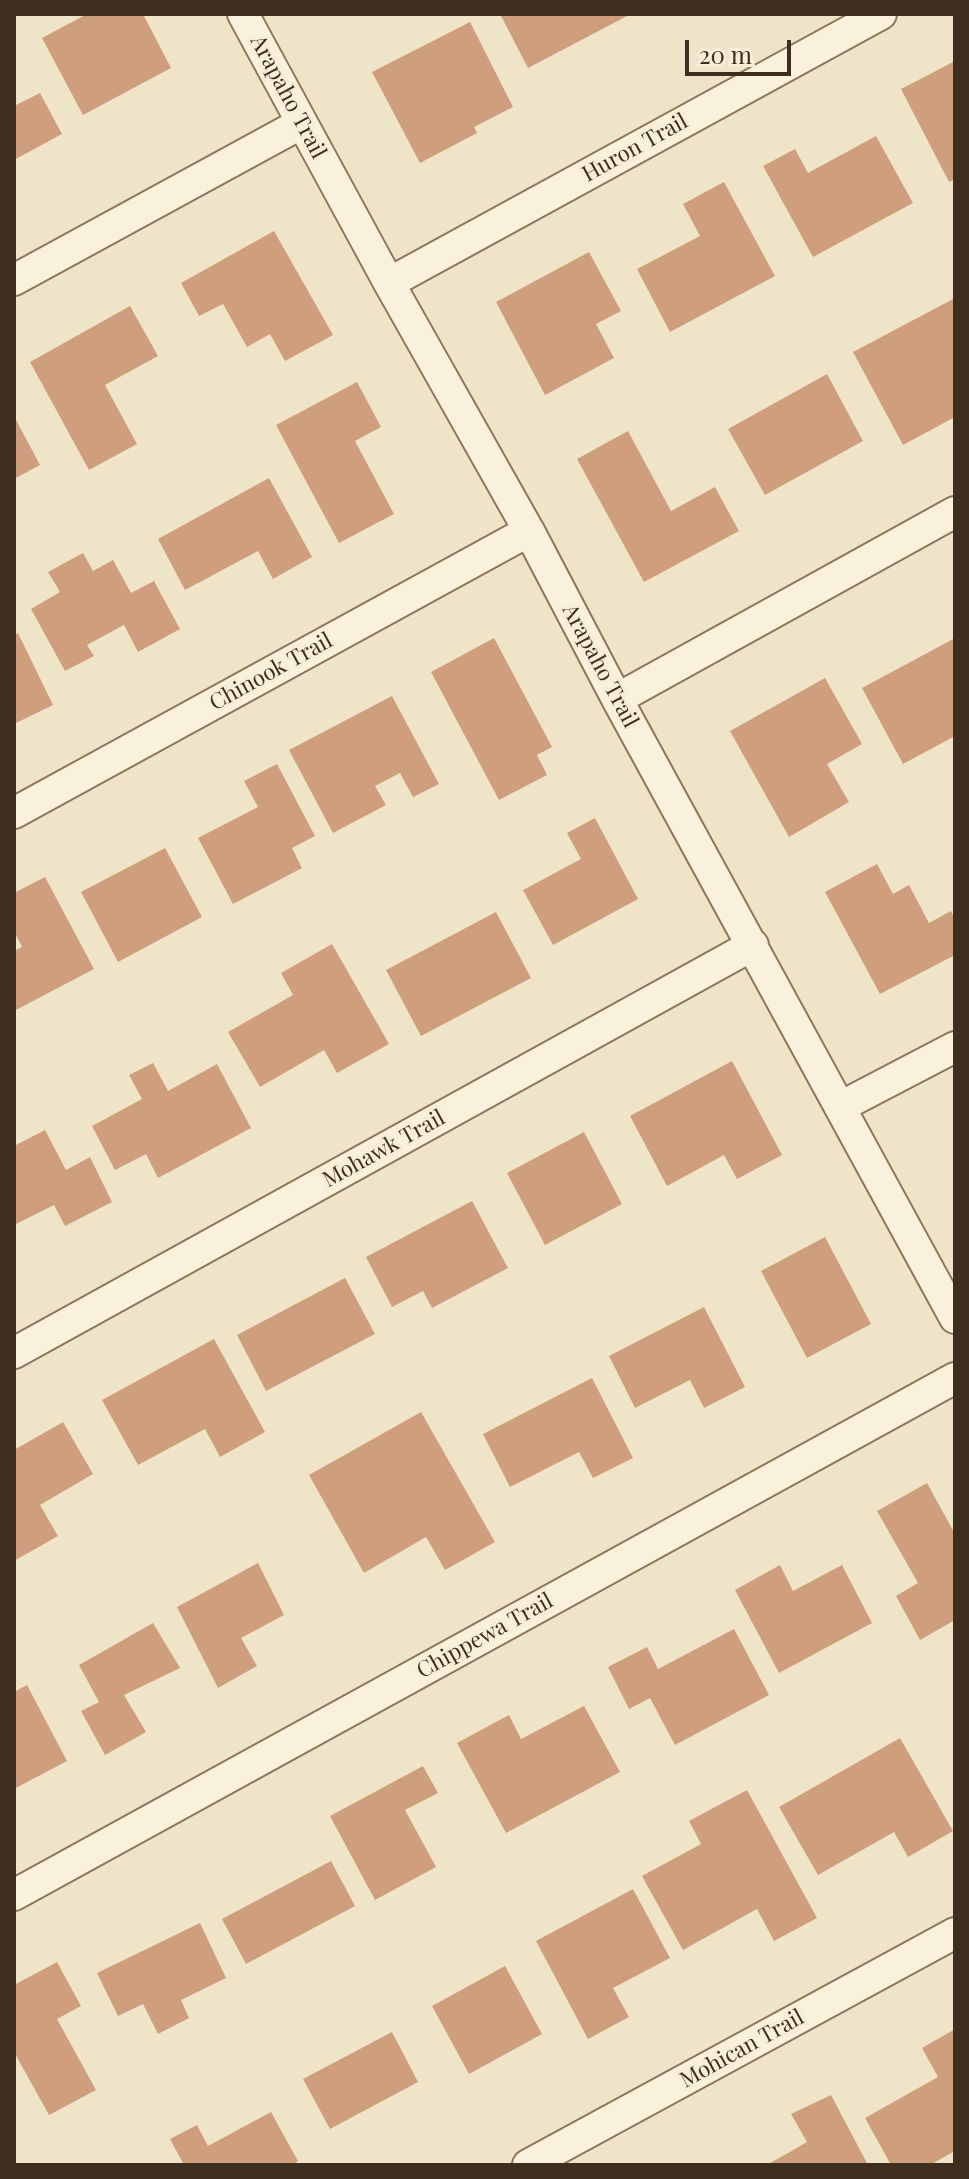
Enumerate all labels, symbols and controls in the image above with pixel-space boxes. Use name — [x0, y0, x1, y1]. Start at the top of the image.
scale bar — [689, 24, 795, 74]
street label: Arapaho Trail — [244, 31, 332, 163]
text: 20 m — [699, 38, 752, 70]
street label: Huron Trail — [578, 108, 692, 188]
street label: Arapaho Trail — [556, 600, 644, 732]
street label: Chinook Trail — [205, 627, 337, 717]
street label: Mohawk Trail — [318, 1105, 450, 1193]
street label: Chippewa Trail — [412, 1588, 558, 1684]
street label: Mohican Trail — [676, 2004, 808, 2094]

